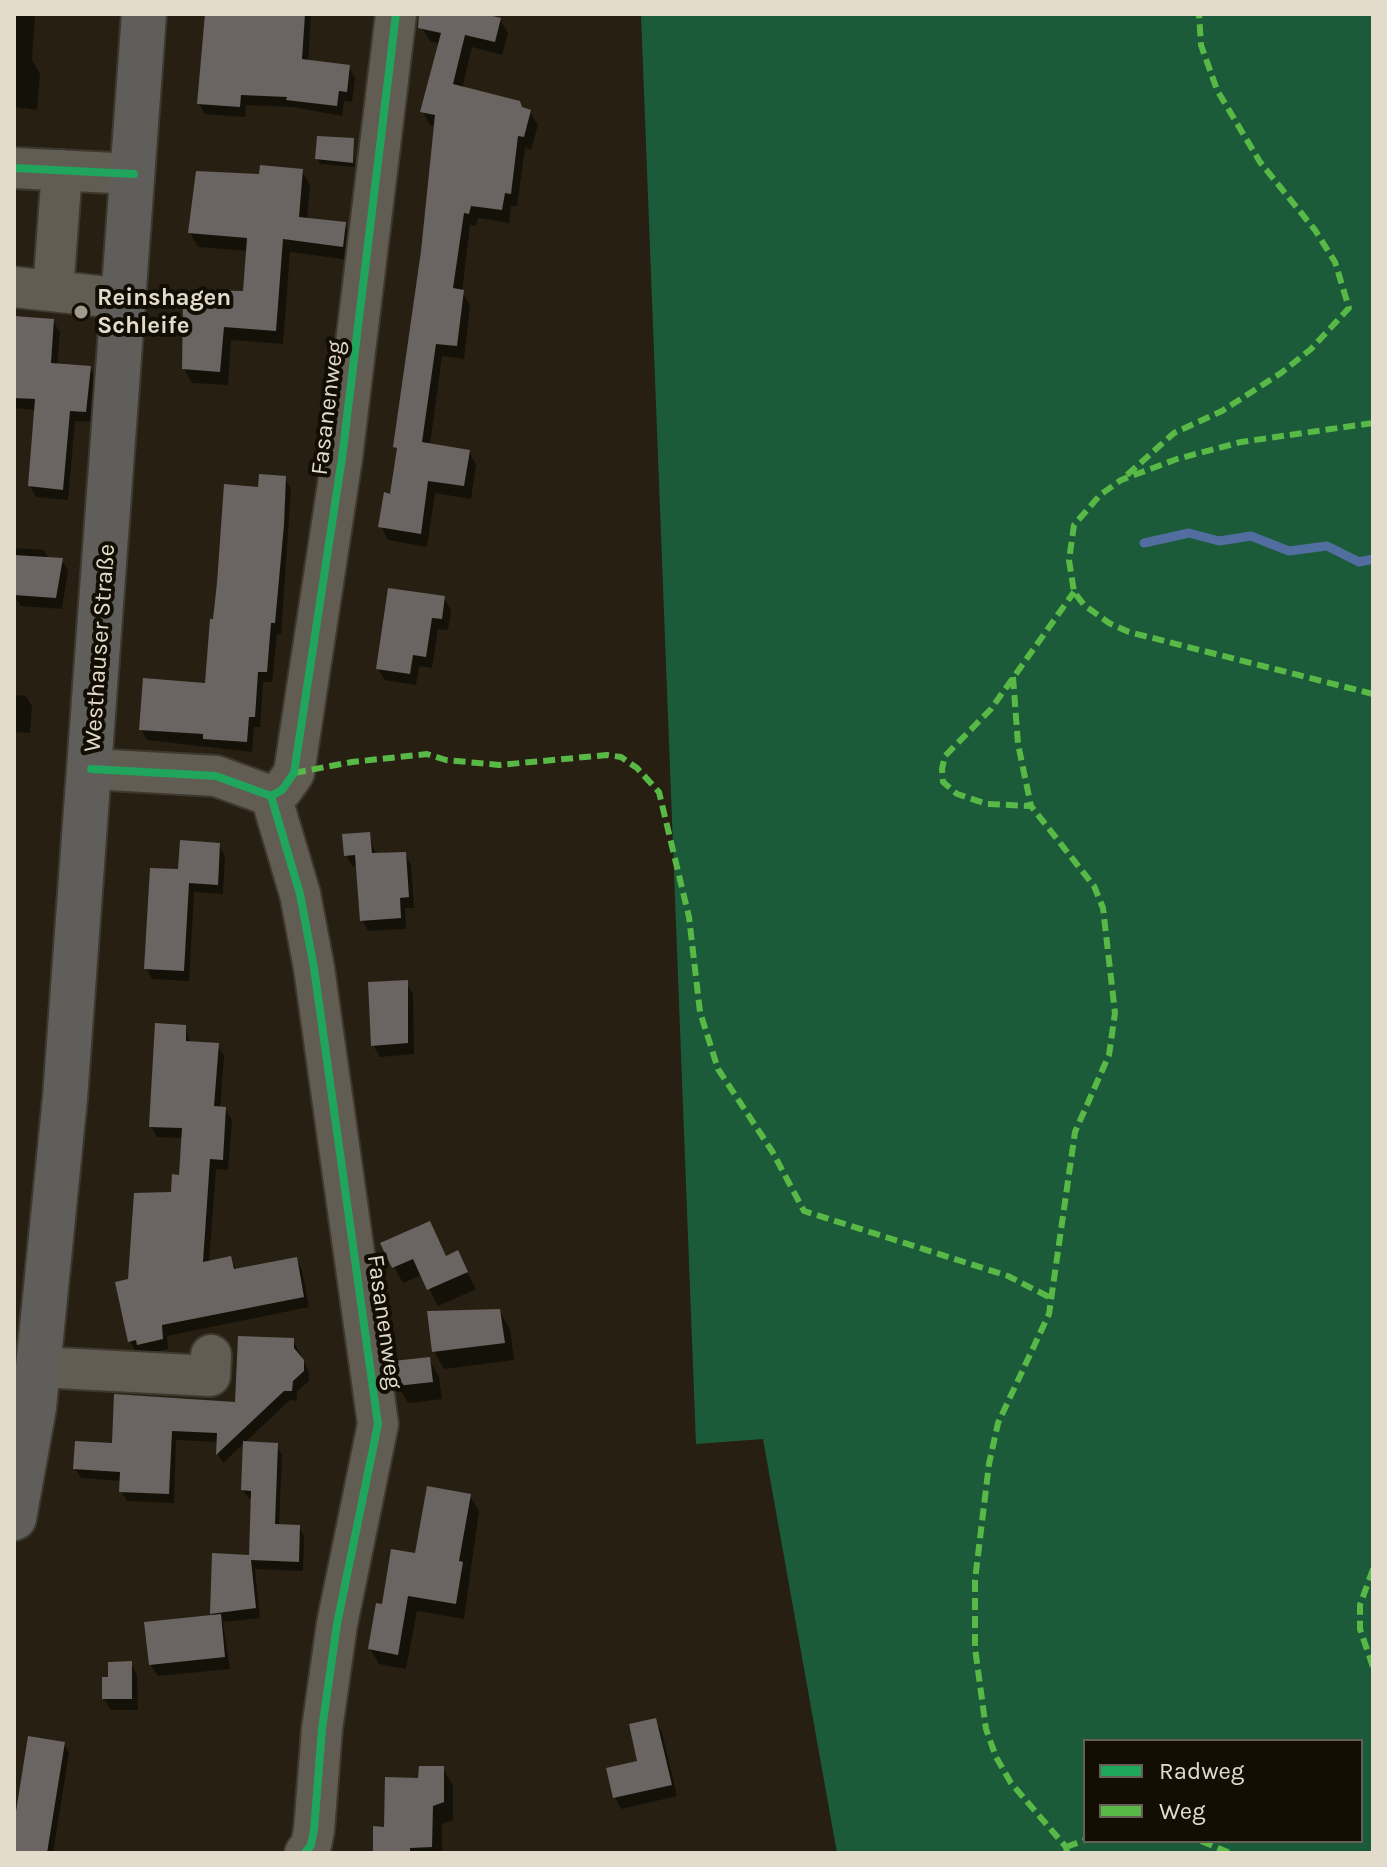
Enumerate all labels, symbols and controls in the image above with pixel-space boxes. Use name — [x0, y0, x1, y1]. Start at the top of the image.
place label: Reinshagen Schleife — [97, 284, 231, 340]
marker: Reinshagen Schleife — [72, 303, 90, 321]
street label: Fasanenweg — [305, 339, 351, 477]
street label: Westhauser Straße — [78, 543, 122, 753]
street label: Fasanenweg — [360, 1253, 408, 1391]
legend — [1083, 1739, 1363, 1843]
text: Radweg — [1159, 1757, 1244, 1785]
text: Weg — [1159, 1797, 1206, 1825]

